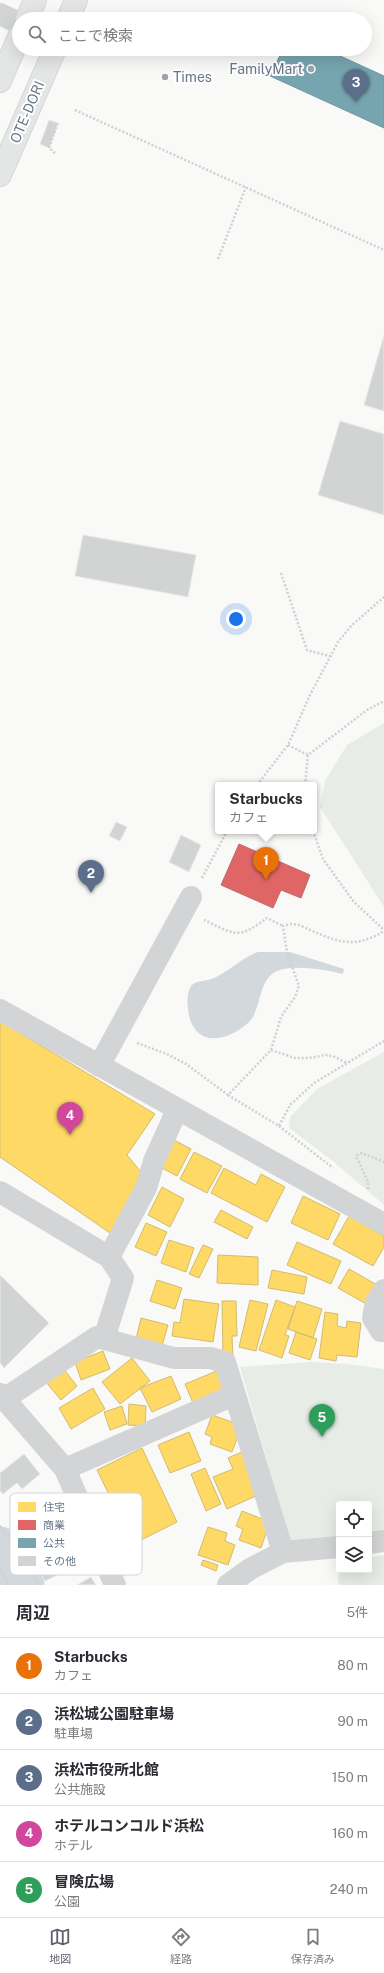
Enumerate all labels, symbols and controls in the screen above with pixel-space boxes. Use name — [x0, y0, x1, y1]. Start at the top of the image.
search box — [12, 12, 372, 56]
icon: search — [26, 23, 48, 45]
text: ここで検索 — [58, 27, 133, 44]
place label: FamilyMart — [229, 61, 303, 77]
marker: FamilyMart — [306, 64, 316, 74]
place label: Times — [173, 69, 212, 85]
pin: 3 — [343, 69, 369, 102]
marker: Times — [160, 72, 170, 82]
street label: OTE-DORI — [7, 79, 47, 145]
your location — [226, 609, 246, 629]
popup — [215, 782, 317, 834]
text: Starbucks — [229, 790, 303, 807]
text: カフェ — [229, 810, 268, 825]
pin: 1 — [253, 847, 279, 880]
pin: 2 — [78, 860, 104, 893]
pin: 4 — [57, 1102, 83, 1135]
pin: 5 — [309, 1404, 335, 1437]
legend — [10, 1493, 142, 1575]
text: 住宅 — [43, 1501, 65, 1513]
map controls — [336, 1501, 372, 1573]
button: locate — [336, 1501, 372, 1537]
text: 商業 — [43, 1519, 65, 1531]
text: 公共 — [43, 1537, 65, 1549]
button: layers — [336, 1537, 372, 1573]
text: その他 — [43, 1555, 76, 1567]
text: 周辺 — [16, 1603, 50, 1623]
text: 5件 — [347, 1605, 368, 1620]
text: Starbucks — [54, 1648, 128, 1665]
text: 1 — [26, 1658, 32, 1673]
text: 80 m — [337, 1658, 368, 1673]
text: カフェ — [54, 1668, 93, 1683]
text: 浜松城公園駐車場 — [54, 1705, 174, 1722]
text: 2 — [25, 1714, 33, 1729]
text: 90 m — [338, 1714, 368, 1729]
text: 駐車場 — [54, 1726, 93, 1741]
text: 浜松市役所北館 — [54, 1761, 159, 1778]
text: 3 — [25, 1770, 33, 1785]
text: 150 m — [332, 1770, 368, 1785]
text: 公共施設 — [54, 1782, 106, 1797]
text: ホテルコンコルド浜松 — [54, 1817, 204, 1834]
text: 4 — [25, 1826, 33, 1841]
text: 160 m — [332, 1826, 368, 1841]
text: ホテル — [54, 1838, 93, 1853]
text: 冒険広場 — [54, 1873, 114, 1890]
text: 5 — [25, 1882, 33, 1897]
text: 240 m — [330, 1882, 368, 1897]
text: 公園 — [54, 1894, 80, 1909]
tab: 地図 — [49, 1926, 71, 1966]
tab: 経路 — [170, 1926, 192, 1966]
tab: 保存済み — [291, 1926, 335, 1966]

